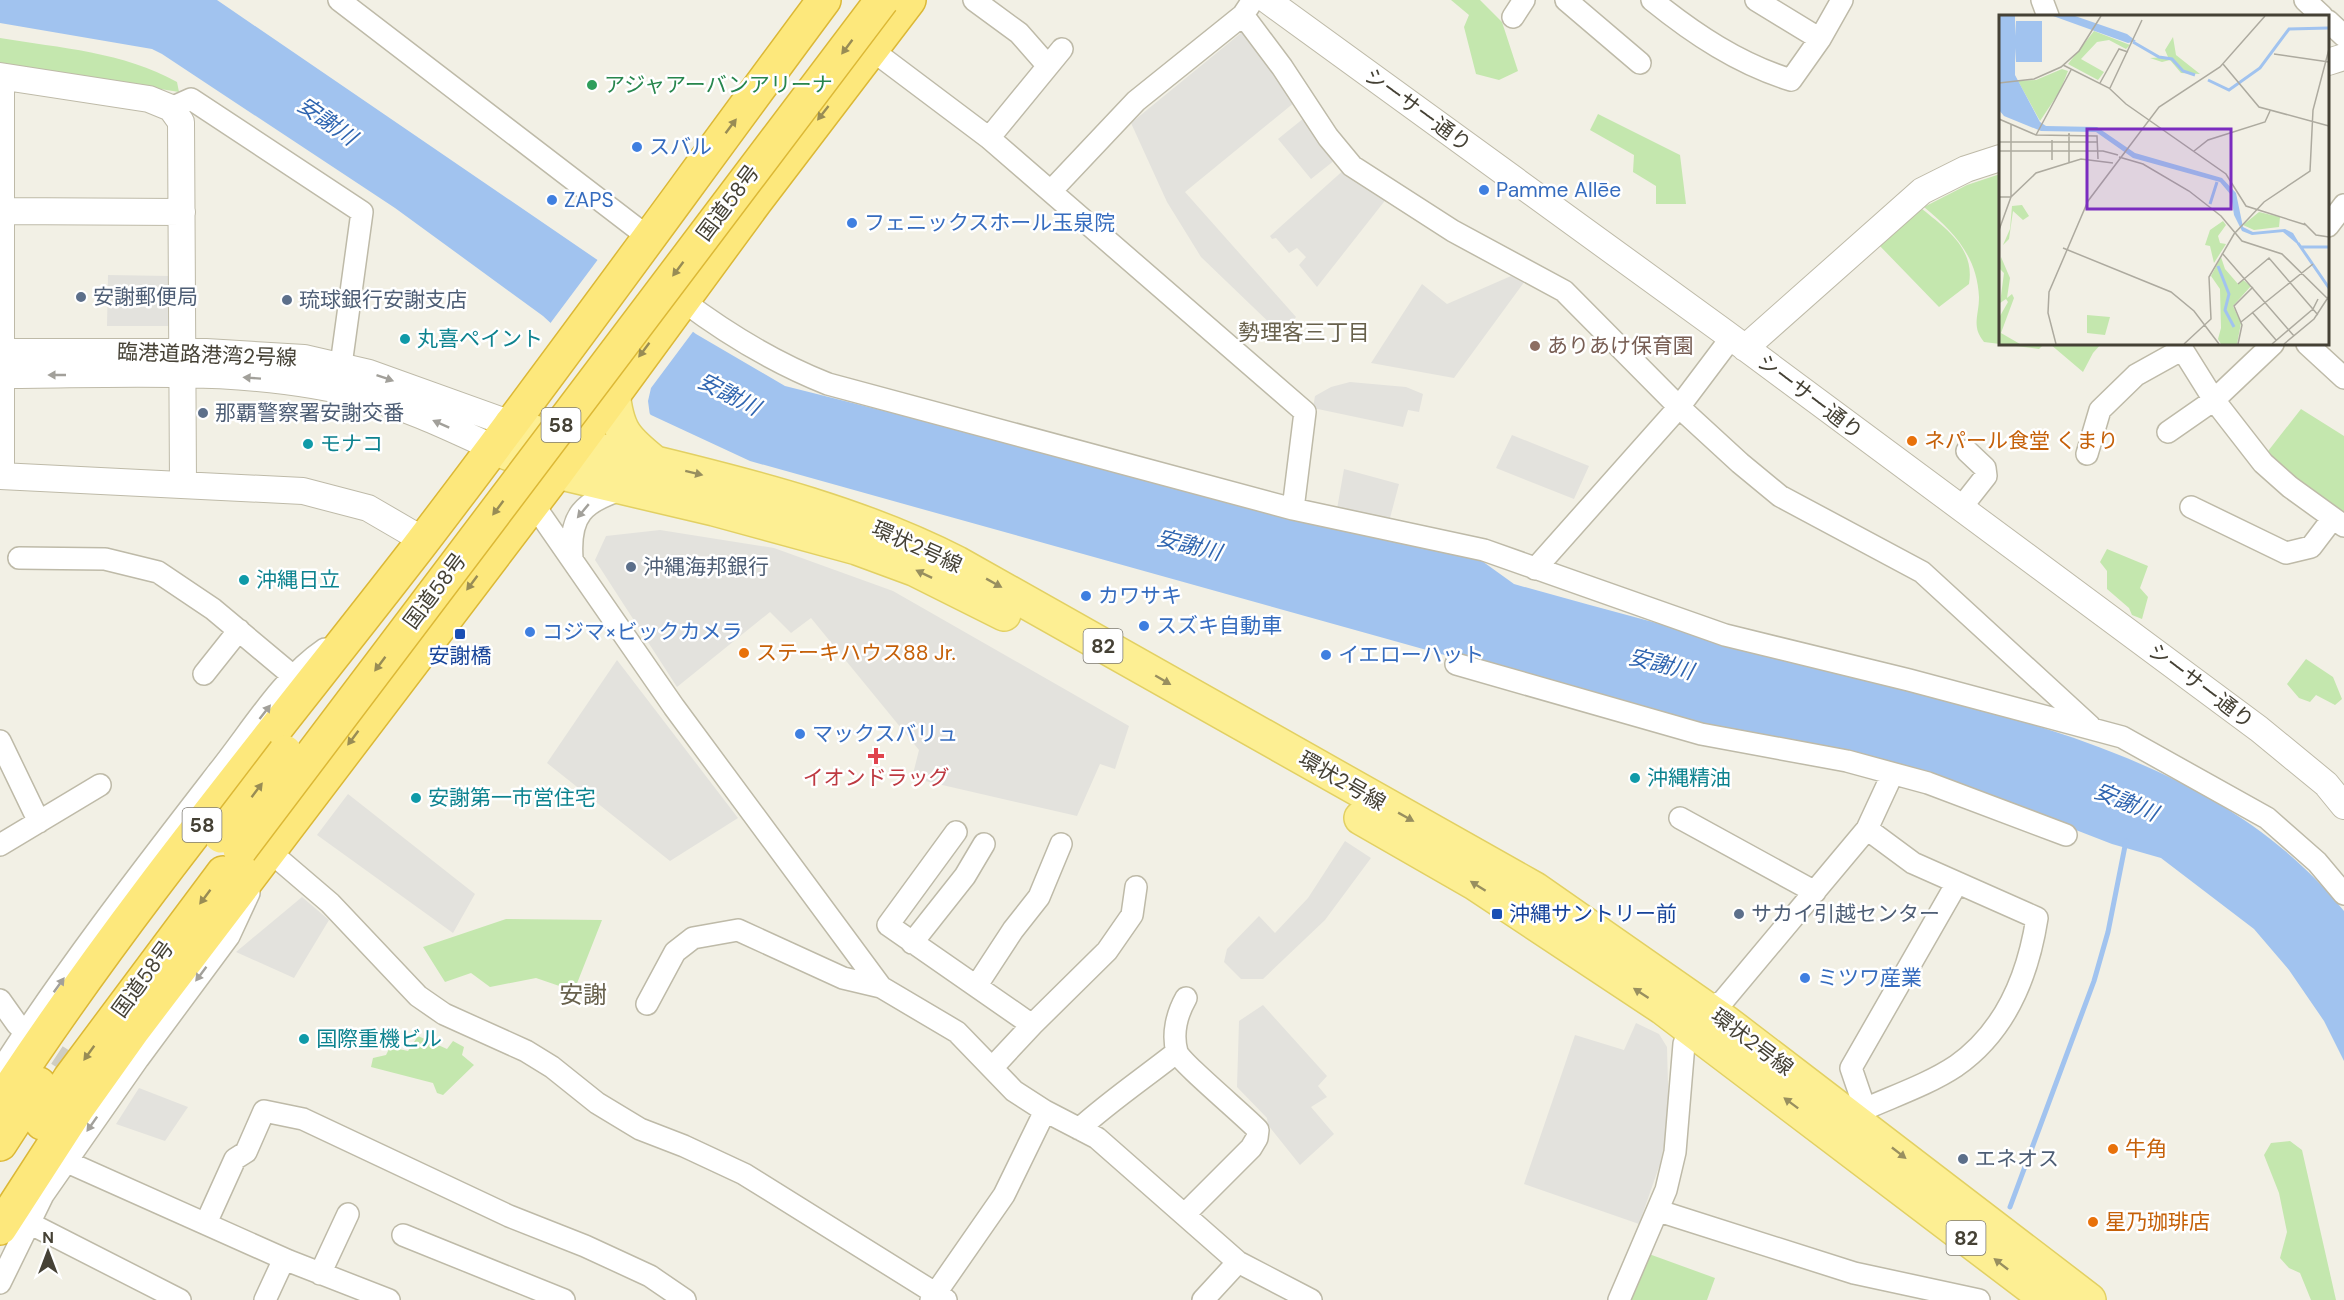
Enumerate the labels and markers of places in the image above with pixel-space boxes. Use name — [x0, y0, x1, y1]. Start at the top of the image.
place label: アジャアーバンアリーナ — [604, 71, 833, 99]
marker: アジャアーバンアリーナ — [585, 78, 599, 92]
place label: スバル — [649, 133, 712, 161]
marker: スバル — [630, 140, 644, 154]
place label: Pamme Allēe — [1496, 176, 1621, 204]
marker: Pamme Allēe — [1477, 183, 1491, 197]
place label: ZAPS — [564, 186, 614, 214]
marker: ZAPS — [545, 193, 559, 207]
place label: フェニックスホール玉泉院 — [864, 209, 1115, 237]
marker: フェニックスホール玉泉院 — [845, 216, 859, 230]
place label: 安謝郵便局 — [93, 283, 198, 311]
place label: 琉球銀行安謝支店 — [299, 286, 467, 314]
marker: 安謝郵便局 — [74, 290, 88, 304]
marker: 琉球銀行安謝支店 — [280, 293, 294, 307]
place label: 丸喜ペイント — [417, 325, 543, 353]
marker: 丸喜ペイント — [398, 332, 412, 346]
place label: ありあけ保育園 — [1547, 332, 1694, 360]
marker: ありあけ保育園 — [1528, 339, 1542, 353]
place label: 那覇警察署安謝交番 — [215, 399, 404, 427]
marker: 那覇警察署安謝交番 — [196, 406, 210, 420]
place label: ネパール食堂 くまり — [1924, 427, 2119, 455]
place label: モナコ — [320, 430, 383, 458]
marker: ネパール食堂 くまり — [1905, 434, 1919, 448]
marker: モナコ — [301, 437, 315, 451]
place label: 沖縄海邦銀行 — [643, 553, 769, 581]
marker: 沖縄海邦銀行 — [624, 560, 638, 574]
place label: 沖縄日立 — [256, 566, 340, 594]
marker: 沖縄日立 — [237, 573, 251, 587]
place label: カワサキ — [1098, 582, 1182, 610]
marker: カワサキ — [1079, 589, 1093, 603]
place label: スズキ自動車 — [1156, 612, 1282, 640]
place label: コジマ×ビックカメラ — [542, 618, 743, 646]
marker: スズキ自動車 — [1137, 619, 1151, 633]
marker: コジマ×ビックカメラ — [523, 625, 537, 639]
marker: 安謝橋 — [453, 627, 467, 641]
place label: ステーキハウス88 Jr. — [756, 639, 956, 667]
place label: イエローハット — [1338, 641, 1484, 669]
place label: 安謝橋 — [429, 642, 492, 670]
marker: ステーキハウス88 Jr. — [737, 646, 751, 660]
marker: イエローハット — [1319, 648, 1333, 662]
place label: マックスバリュ — [812, 720, 958, 748]
marker: マックスバリュ — [793, 727, 807, 741]
marker: イオンドラッグ — [869, 749, 883, 763]
place label: イオンドラッグ — [803, 764, 950, 792]
place label: 沖縄精油 — [1647, 764, 1731, 792]
marker: 沖縄精油 — [1628, 771, 1642, 785]
place label: 安謝第一市営住宅 — [428, 784, 596, 812]
marker: 安謝第一市営住宅 — [409, 791, 423, 805]
place label: 沖縄サントリー前 — [1509, 900, 1677, 928]
place label: サカイ引越センター — [1751, 900, 1940, 928]
marker: 沖縄サントリー前 — [1490, 907, 1504, 921]
marker: サカイ引越センター — [1732, 907, 1746, 921]
place label: ミツワ産業 — [1817, 964, 1922, 992]
marker: ミツワ産業 — [1798, 971, 1812, 985]
place label: 国際重機ビル — [316, 1025, 442, 1053]
marker: 国際重機ビル — [297, 1032, 311, 1046]
place label: 牛角 — [2125, 1135, 2167, 1163]
marker: 牛角 — [2106, 1142, 2120, 1156]
place label: エネオス — [1975, 1145, 2059, 1173]
marker: エネオス — [1956, 1152, 1970, 1166]
place label: 星乃珈琲店 — [2105, 1208, 2210, 1236]
marker: 星乃珈琲店 — [2086, 1215, 2100, 1229]

